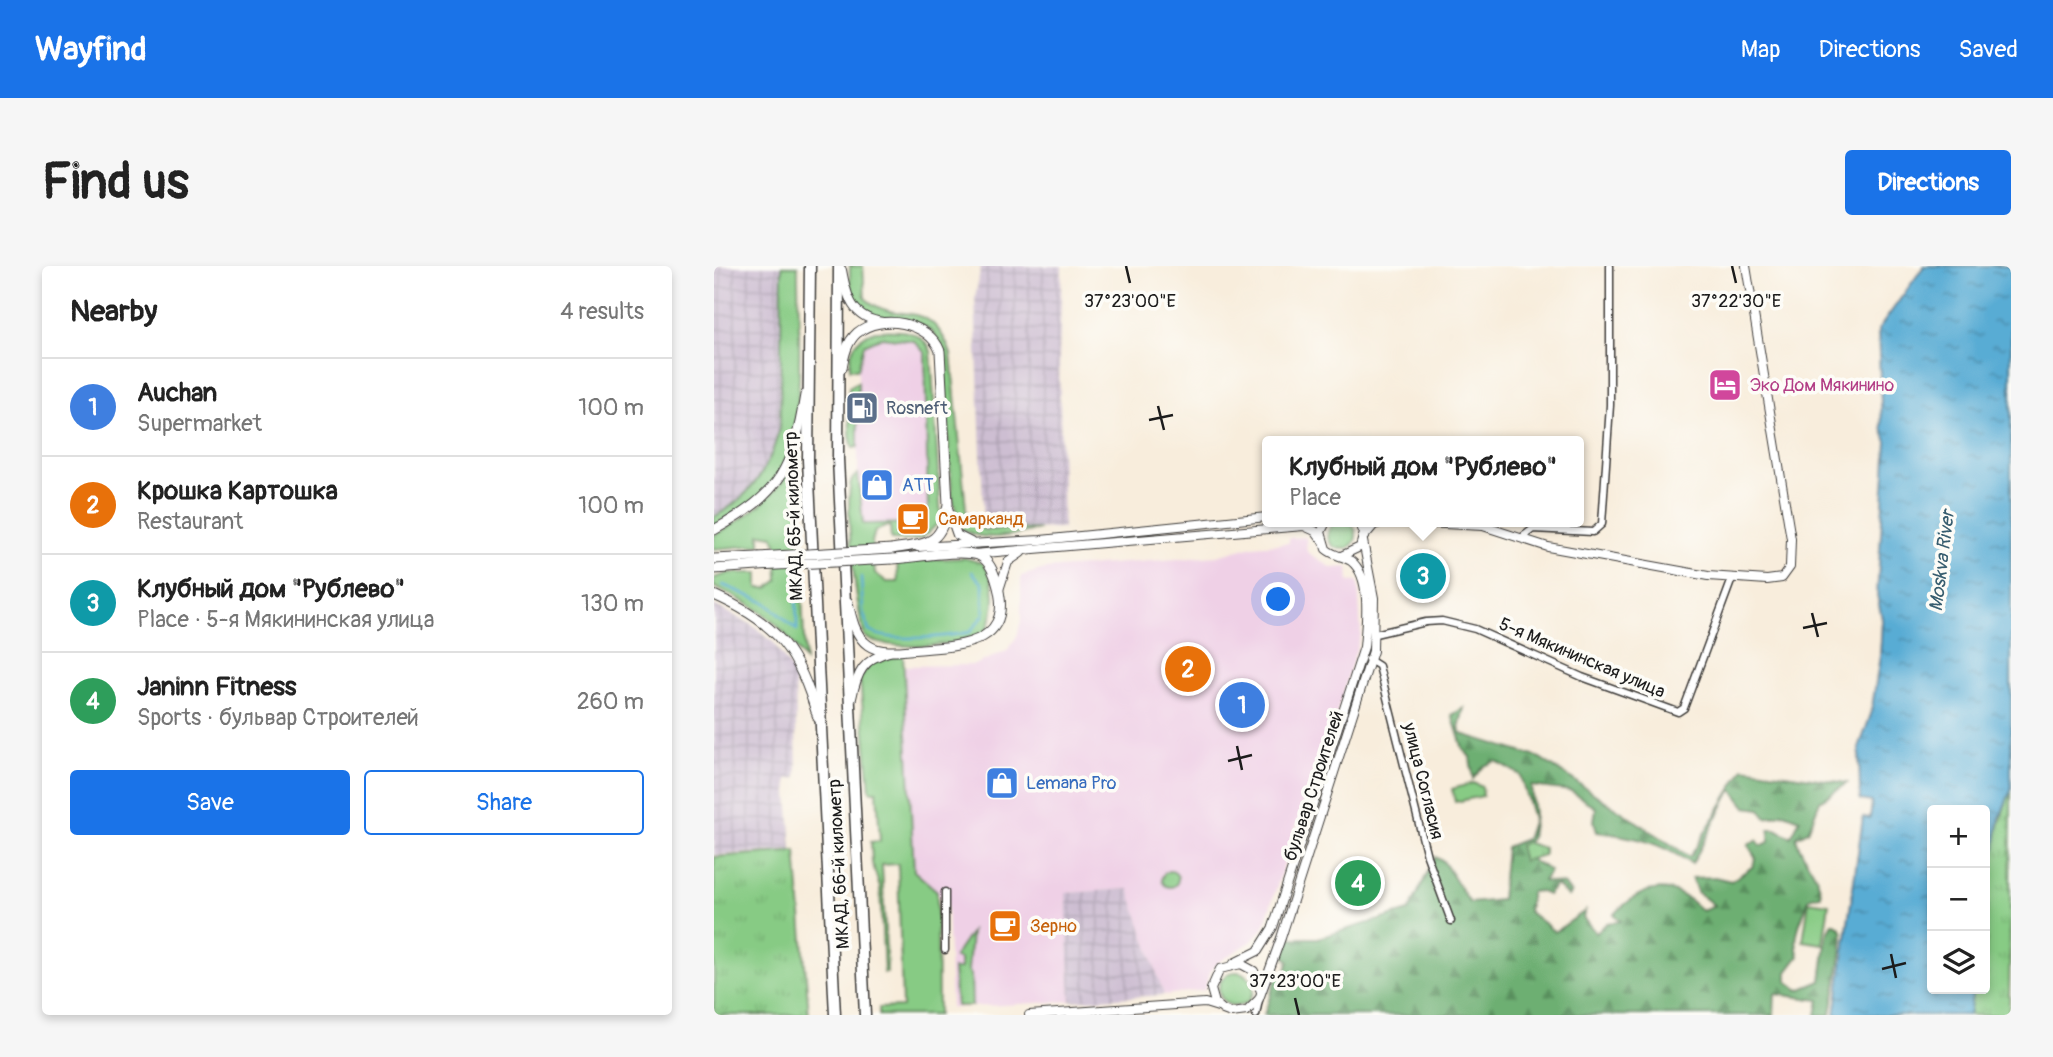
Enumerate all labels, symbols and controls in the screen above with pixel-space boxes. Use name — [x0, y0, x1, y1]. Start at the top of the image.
text: Wayfind — [35, 29, 147, 70]
text: Map — [1741, 35, 1781, 64]
text: Directions — [1819, 35, 1920, 64]
text: Saved — [1958, 35, 2018, 64]
button: Directions — [1845, 150, 2011, 215]
text: Find us — [42, 152, 189, 213]
text: 37°23'00"E — [1084, 290, 1176, 313]
text: 37°22'30"E — [1691, 290, 1781, 313]
text: Nearby — [70, 293, 157, 330]
text: 4 results — [560, 297, 644, 326]
hotel icon: Эко Дом Мякинино — [1706, 366, 1744, 404]
place label: Эко Дом Мякинино — [1750, 374, 1895, 397]
text: Auchan — [137, 377, 217, 409]
fuel station icon: Rosneft — [843, 389, 881, 427]
text: 1 — [89, 393, 98, 422]
text: 100 m — [578, 393, 644, 422]
place label: Rosneft — [886, 397, 949, 420]
text: Supermarket — [137, 409, 262, 438]
street label: МКАД, 65-й километр — [780, 431, 808, 601]
popup — [1262, 436, 1584, 527]
text: Клубный дом "Рублево" — [1289, 451, 1557, 483]
shop icon: АТТ — [858, 466, 896, 504]
place label: АТТ — [902, 474, 934, 497]
text: Крошка Картошка — [137, 475, 338, 507]
text: Place — [1289, 483, 1341, 512]
text: 2 — [87, 491, 99, 520]
text: 100 m — [578, 491, 644, 520]
cafe icon: Самарканд — [894, 500, 932, 538]
text: Restaurant — [137, 507, 243, 536]
water label: Moskva River — [1924, 507, 1960, 613]
place label: Самарканд — [938, 508, 1024, 531]
pin: 3 — [1400, 550, 1446, 602]
text: Клубный дом "Рублево" — [137, 573, 405, 605]
your location — [1261, 582, 1295, 616]
text: 3 — [87, 589, 99, 618]
text: 130 m — [581, 589, 644, 618]
text: Place · 5-я Мякининская улица — [137, 605, 434, 634]
street label: 5-я Мякининская улица — [1495, 613, 1669, 703]
pin: 2 — [1165, 643, 1211, 695]
text: Janinn Fitness — [137, 671, 296, 703]
pin: 1 — [1219, 679, 1265, 731]
text: 4 — [86, 687, 100, 716]
text: 260 m — [577, 687, 644, 716]
text: Sports · бульвар Строителей — [137, 703, 419, 732]
street label: бульвар Строителей — [1279, 708, 1349, 864]
street label: улица Согласия — [1397, 719, 1449, 842]
shop icon: Lemana Pro — [983, 764, 1021, 802]
button: Save — [70, 770, 350, 835]
button: Share — [364, 770, 644, 835]
place label: Lemana Pro — [1026, 772, 1117, 795]
street label: МКАД, 66-й километр — [823, 778, 855, 950]
map controls — [1927, 805, 1990, 994]
button: + — [1927, 805, 1990, 868]
pin: 4 — [1335, 857, 1381, 909]
button: − — [1927, 868, 1990, 931]
cafe icon: Зерно — [986, 907, 1024, 945]
place label: Зерно — [1030, 915, 1077, 938]
button: layers — [1927, 931, 1990, 994]
text: 37°23'00"E — [1249, 970, 1341, 993]

